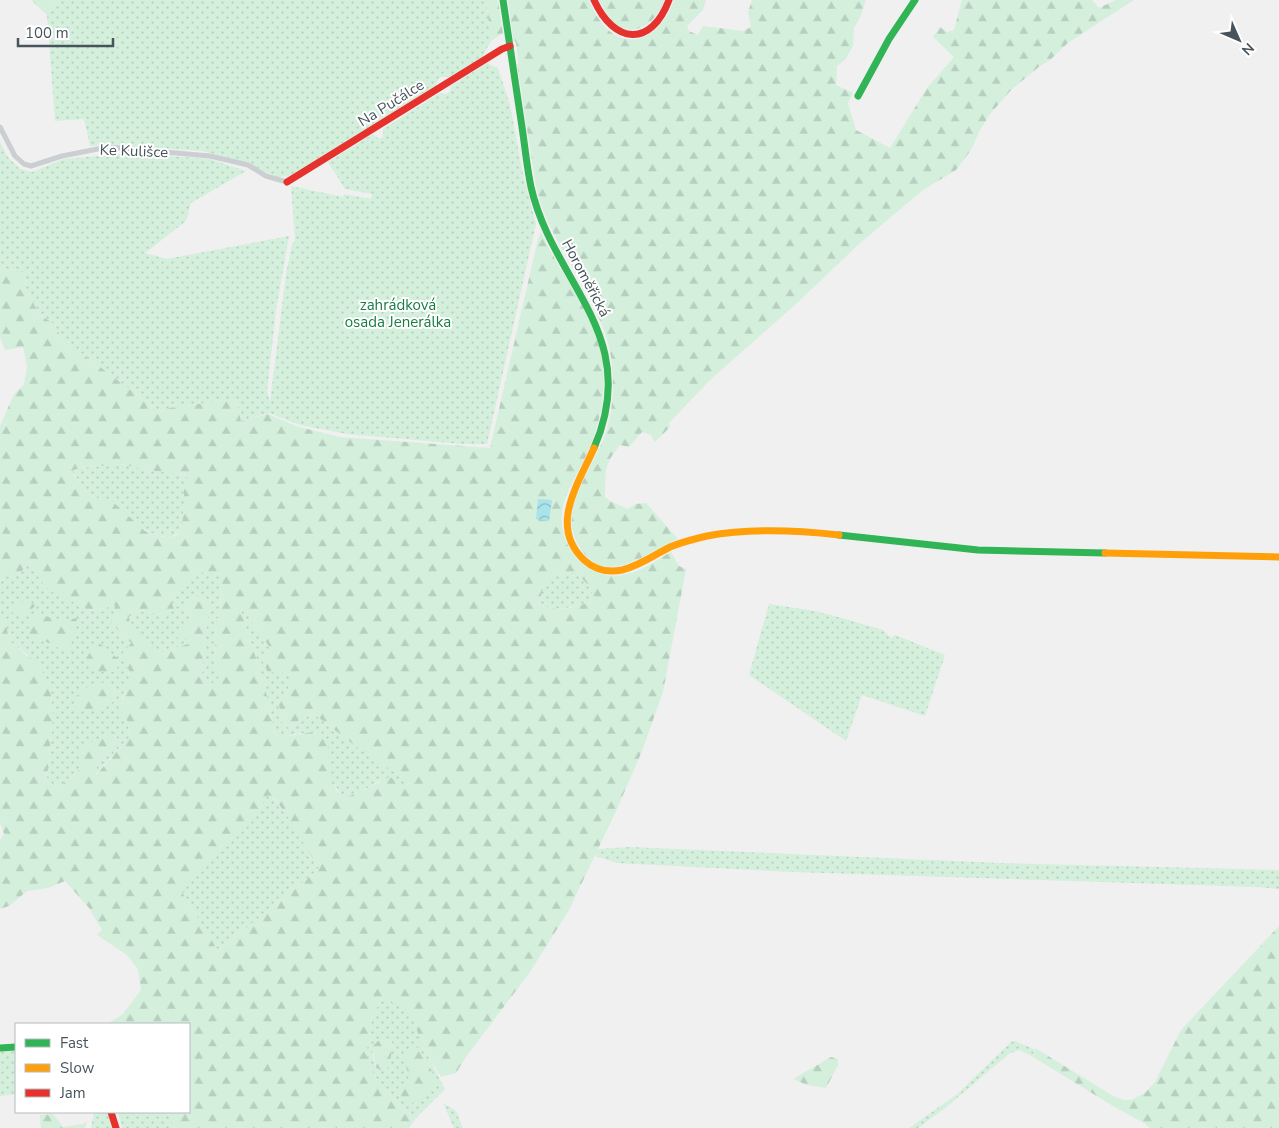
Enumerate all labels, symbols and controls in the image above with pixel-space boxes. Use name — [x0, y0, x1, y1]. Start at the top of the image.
scale bar — [18, 15, 112, 47]
north arrow — [1214, 15, 1264, 65]
text: 100 m — [25, 23, 69, 43]
text: N — [1237, 38, 1258, 59]
street label: Na Pučálce — [354, 75, 428, 131]
street label: Ke Kulišce — [99, 140, 169, 162]
street label: Horoměřická — [557, 236, 615, 320]
park label: zahrádková osada Jenerálka — [345, 295, 451, 332]
legend — [15, 1023, 190, 1113]
text: Fast — [60, 1033, 89, 1053]
text: Slow — [60, 1058, 95, 1078]
text: Jam — [59, 1083, 86, 1103]

